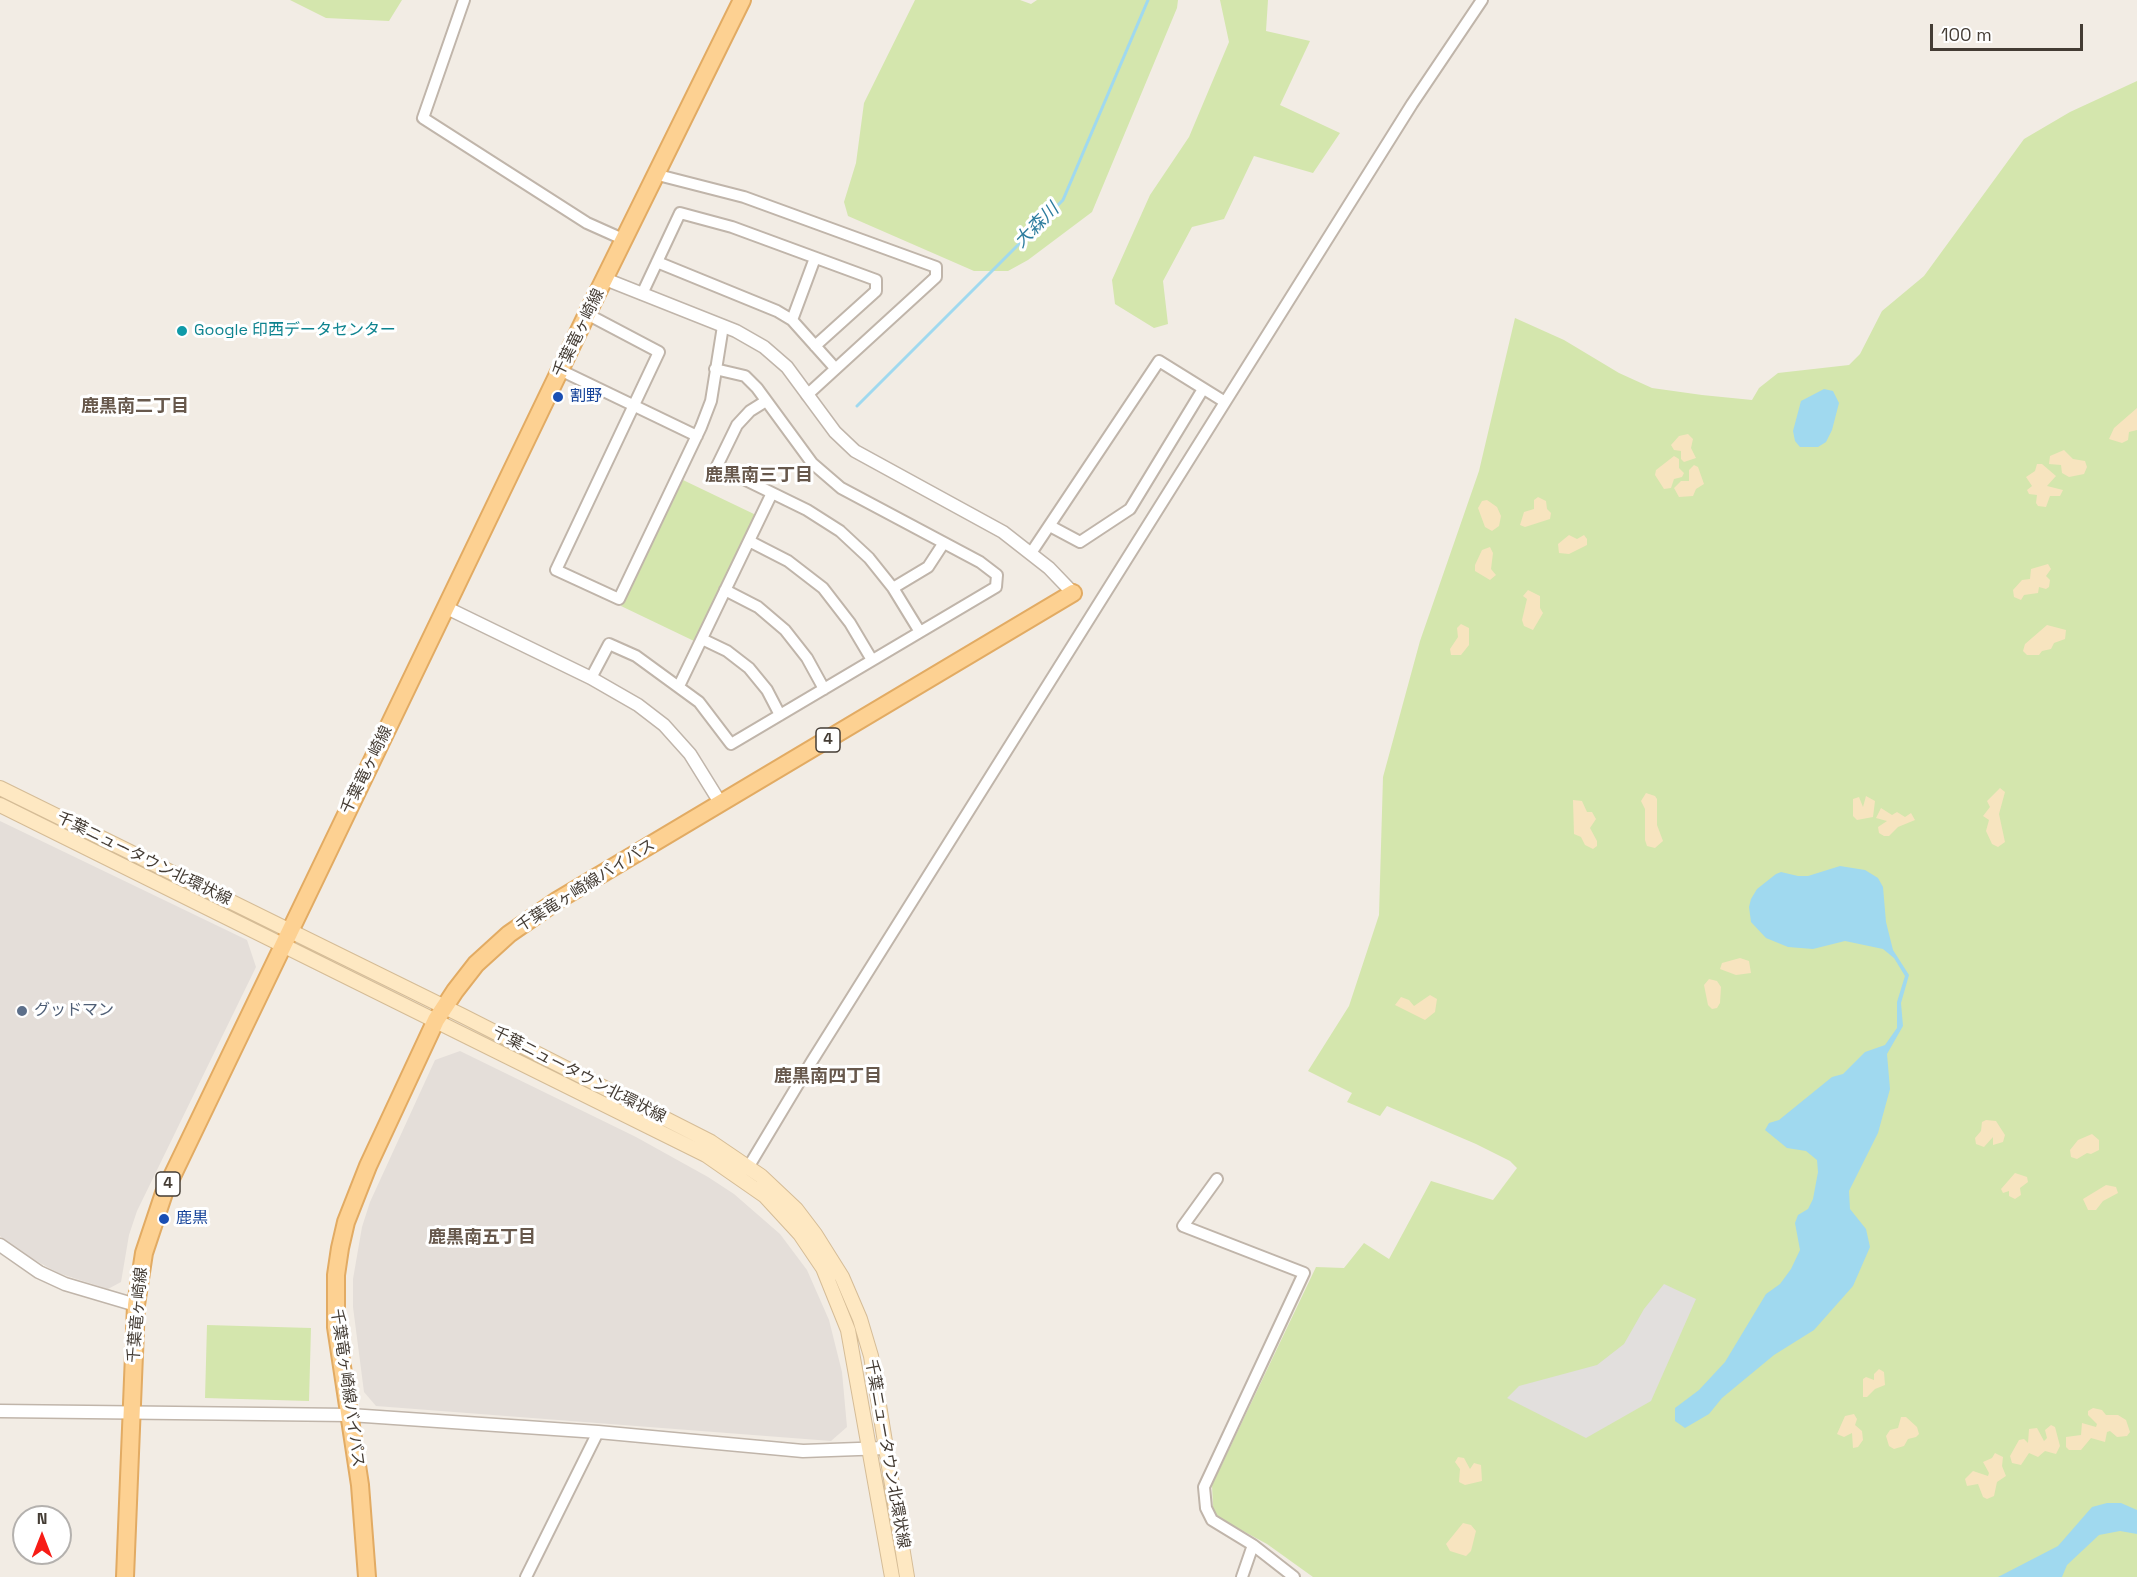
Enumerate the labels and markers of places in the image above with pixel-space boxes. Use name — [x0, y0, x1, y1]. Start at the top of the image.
place label: Google 印西データセンター — [194, 321, 396, 341]
marker: Google 印西データセンター — [175, 324, 189, 338]
place label: 割野 — [570, 387, 602, 407]
marker: 割野 — [551, 390, 565, 404]
place label: グッドマン — [34, 1001, 114, 1021]
marker: グッドマン — [15, 1004, 29, 1018]
place label: 鹿黒 — [176, 1209, 208, 1229]
marker: 鹿黒 — [157, 1212, 171, 1226]

